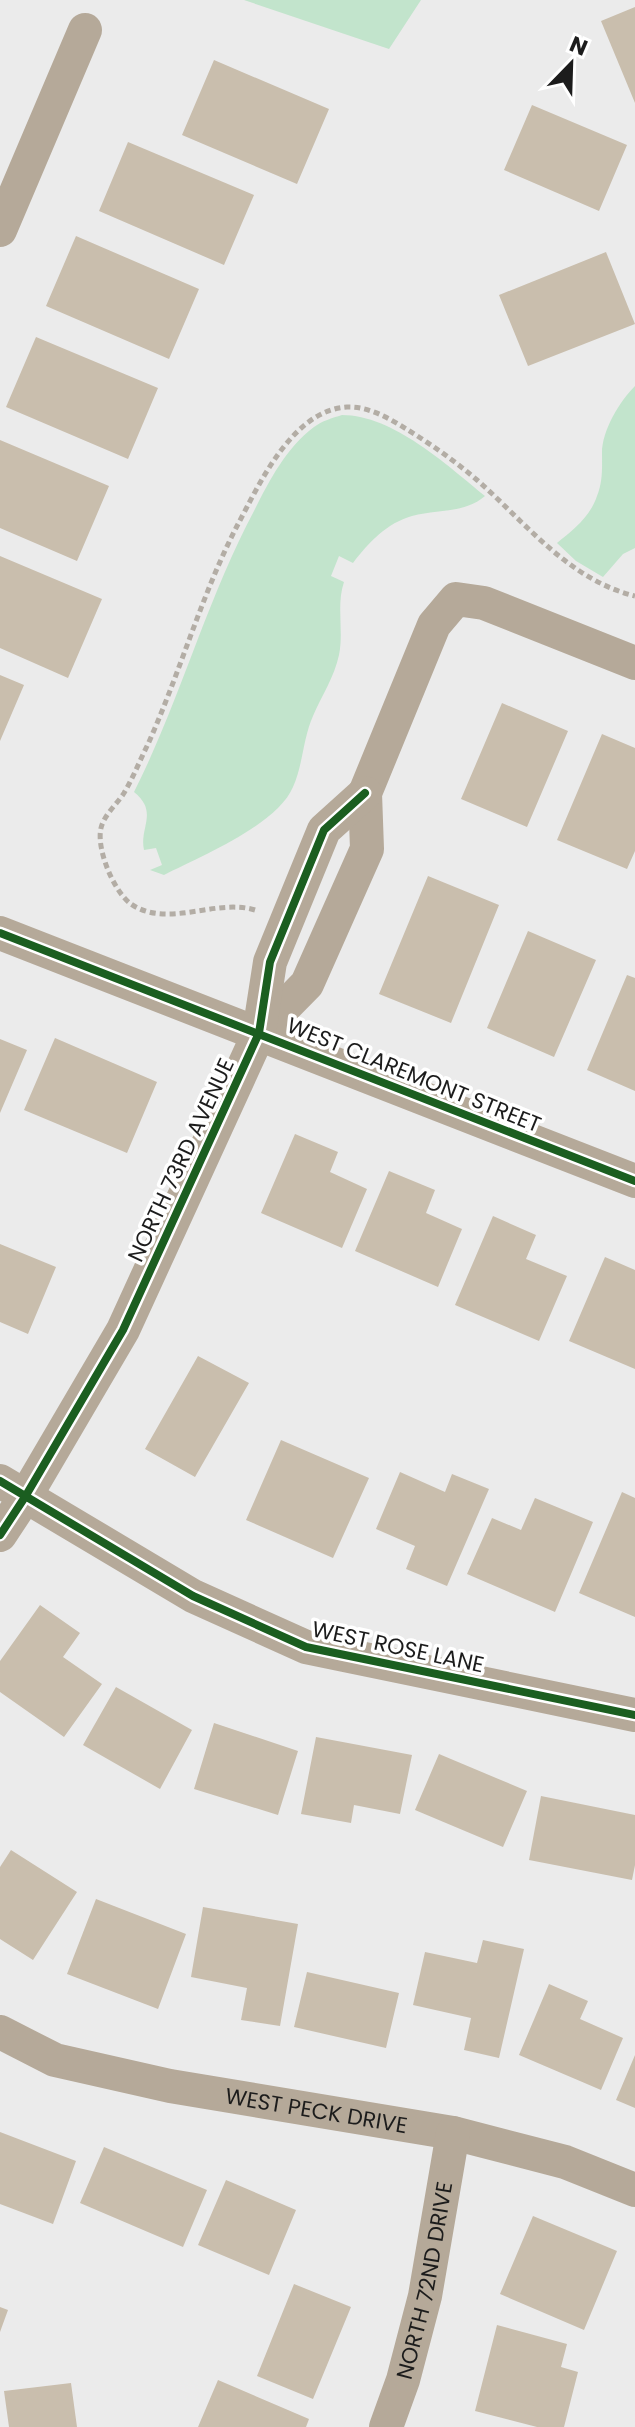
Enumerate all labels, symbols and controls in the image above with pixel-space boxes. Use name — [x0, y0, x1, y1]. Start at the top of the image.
north arrow — [531, 24, 611, 104]
text: N — [565, 29, 592, 64]
street label: WEST CLAREMONT STREET — [282, 1010, 546, 1140]
street label: NORTH 73RD AVENUE — [120, 1053, 242, 1267]
street label: WEST ROSE LANE — [309, 1614, 487, 1680]
street label: WEST PECK DRIVE — [223, 2080, 410, 2141]
street label: NORTH 72ND DRIVE — [388, 2179, 460, 2383]

